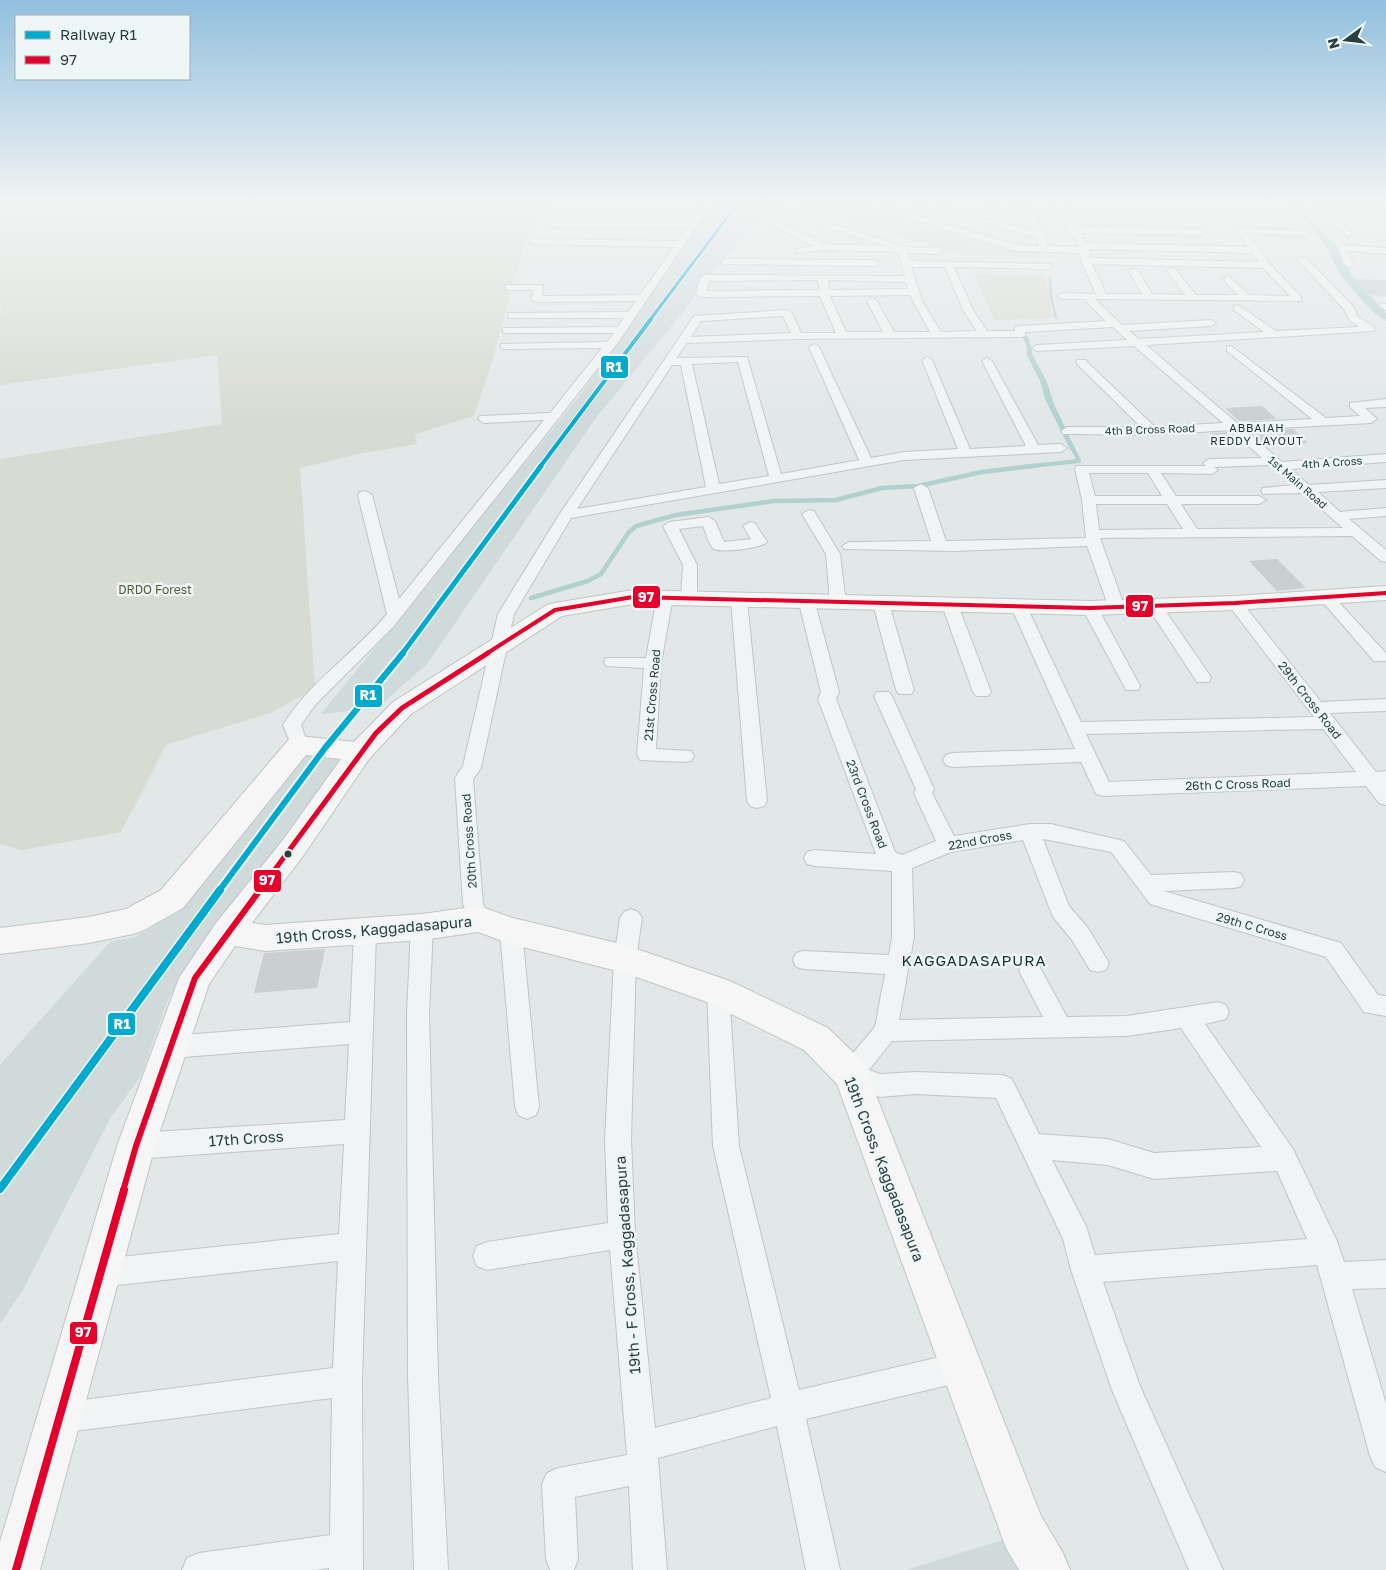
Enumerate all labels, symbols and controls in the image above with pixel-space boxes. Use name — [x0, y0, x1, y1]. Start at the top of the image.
legend — [15, 15, 190, 80]
north arrow — [1321, 15, 1371, 65]
text: Railway R1 — [60, 25, 137, 43]
text: N — [1323, 36, 1343, 51]
text: 97 — [60, 50, 77, 68]
line badge: R1 — [600, 355, 629, 379]
text: R1 — [606, 358, 622, 375]
street label: 4th B Cross Road — [1105, 421, 1195, 437]
district label: ABBAIAH REDDY LAYOUT — [1210, 421, 1304, 447]
street label: 1st Main Road — [1266, 453, 1330, 511]
street label: 4th A Cross — [1301, 453, 1363, 471]
park label: DRDO Forest — [118, 582, 192, 597]
line badge: 97 — [632, 585, 661, 609]
text: 97 — [638, 588, 655, 605]
line badge: 97 — [1125, 594, 1154, 618]
text: 97 — [1132, 597, 1149, 614]
street label: 21st Cross Road — [641, 649, 663, 741]
street label: 29th Cross Road — [1275, 658, 1345, 742]
line badge: R1 — [354, 684, 383, 708]
text: R1 — [360, 686, 376, 703]
street label: 23rd Cross Road — [843, 757, 891, 851]
street label: 26th C Cross Road — [1185, 775, 1291, 793]
street label: 20th Cross Road — [458, 793, 480, 889]
street label: 22nd Cross — [947, 827, 1013, 853]
unlabelled marker — [283, 849, 293, 859]
line badge: 97 — [253, 869, 282, 893]
text: 97 — [259, 871, 276, 888]
street label: 29th C Cross — [1215, 909, 1289, 943]
street label: 19th Cross, Kaggadasapura — [275, 911, 473, 947]
district label: KAGGADASAPURA — [902, 951, 1046, 969]
line badge: R1 — [107, 1012, 136, 1036]
text: R1 — [114, 1015, 130, 1032]
street label: 19th Cross, Kaggadasapura — [841, 1074, 929, 1264]
street label: 17th Cross — [208, 1126, 284, 1150]
street label: 19th - F Cross, Kaggadasapura — [610, 1155, 644, 1375]
line badge: 97 — [69, 1321, 98, 1345]
text: 97 — [75, 1323, 92, 1340]

